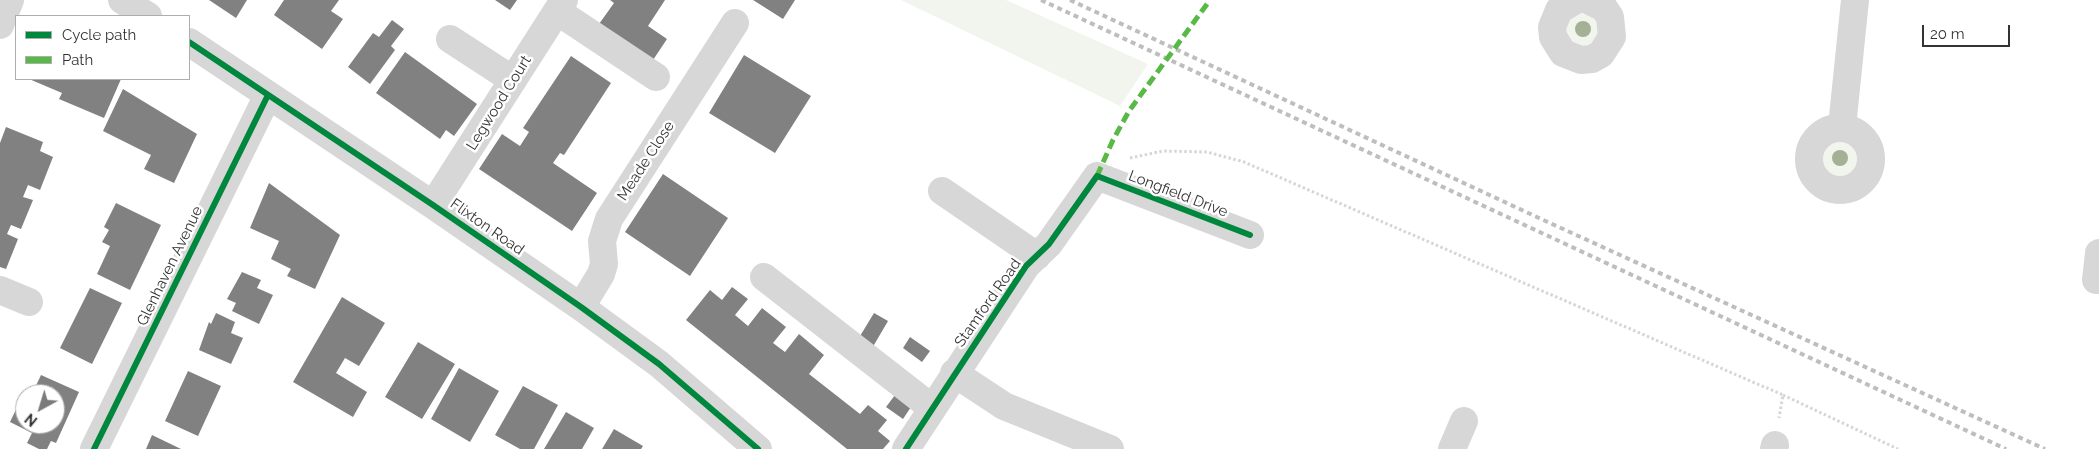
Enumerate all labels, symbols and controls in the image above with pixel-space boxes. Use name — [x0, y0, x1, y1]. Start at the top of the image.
legend — [15, 15, 190, 80]
scale bar — [1924, 15, 2012, 47]
text: 20 m — [1930, 25, 1965, 43]
text: Cycle path — [62, 26, 136, 44]
text: Path — [62, 51, 93, 69]
street label: Legwood Court — [463, 52, 535, 154]
street label: Meade Close — [614, 118, 678, 204]
street label: Longfield Drive — [1126, 167, 1230, 221]
street label: Flixton Road — [447, 195, 527, 259]
street label: Glenhaven Avenue — [133, 203, 207, 329]
street label: Stamford Road — [951, 255, 1025, 351]
north arrow — [15, 384, 65, 434]
text: N — [22, 410, 40, 429]

